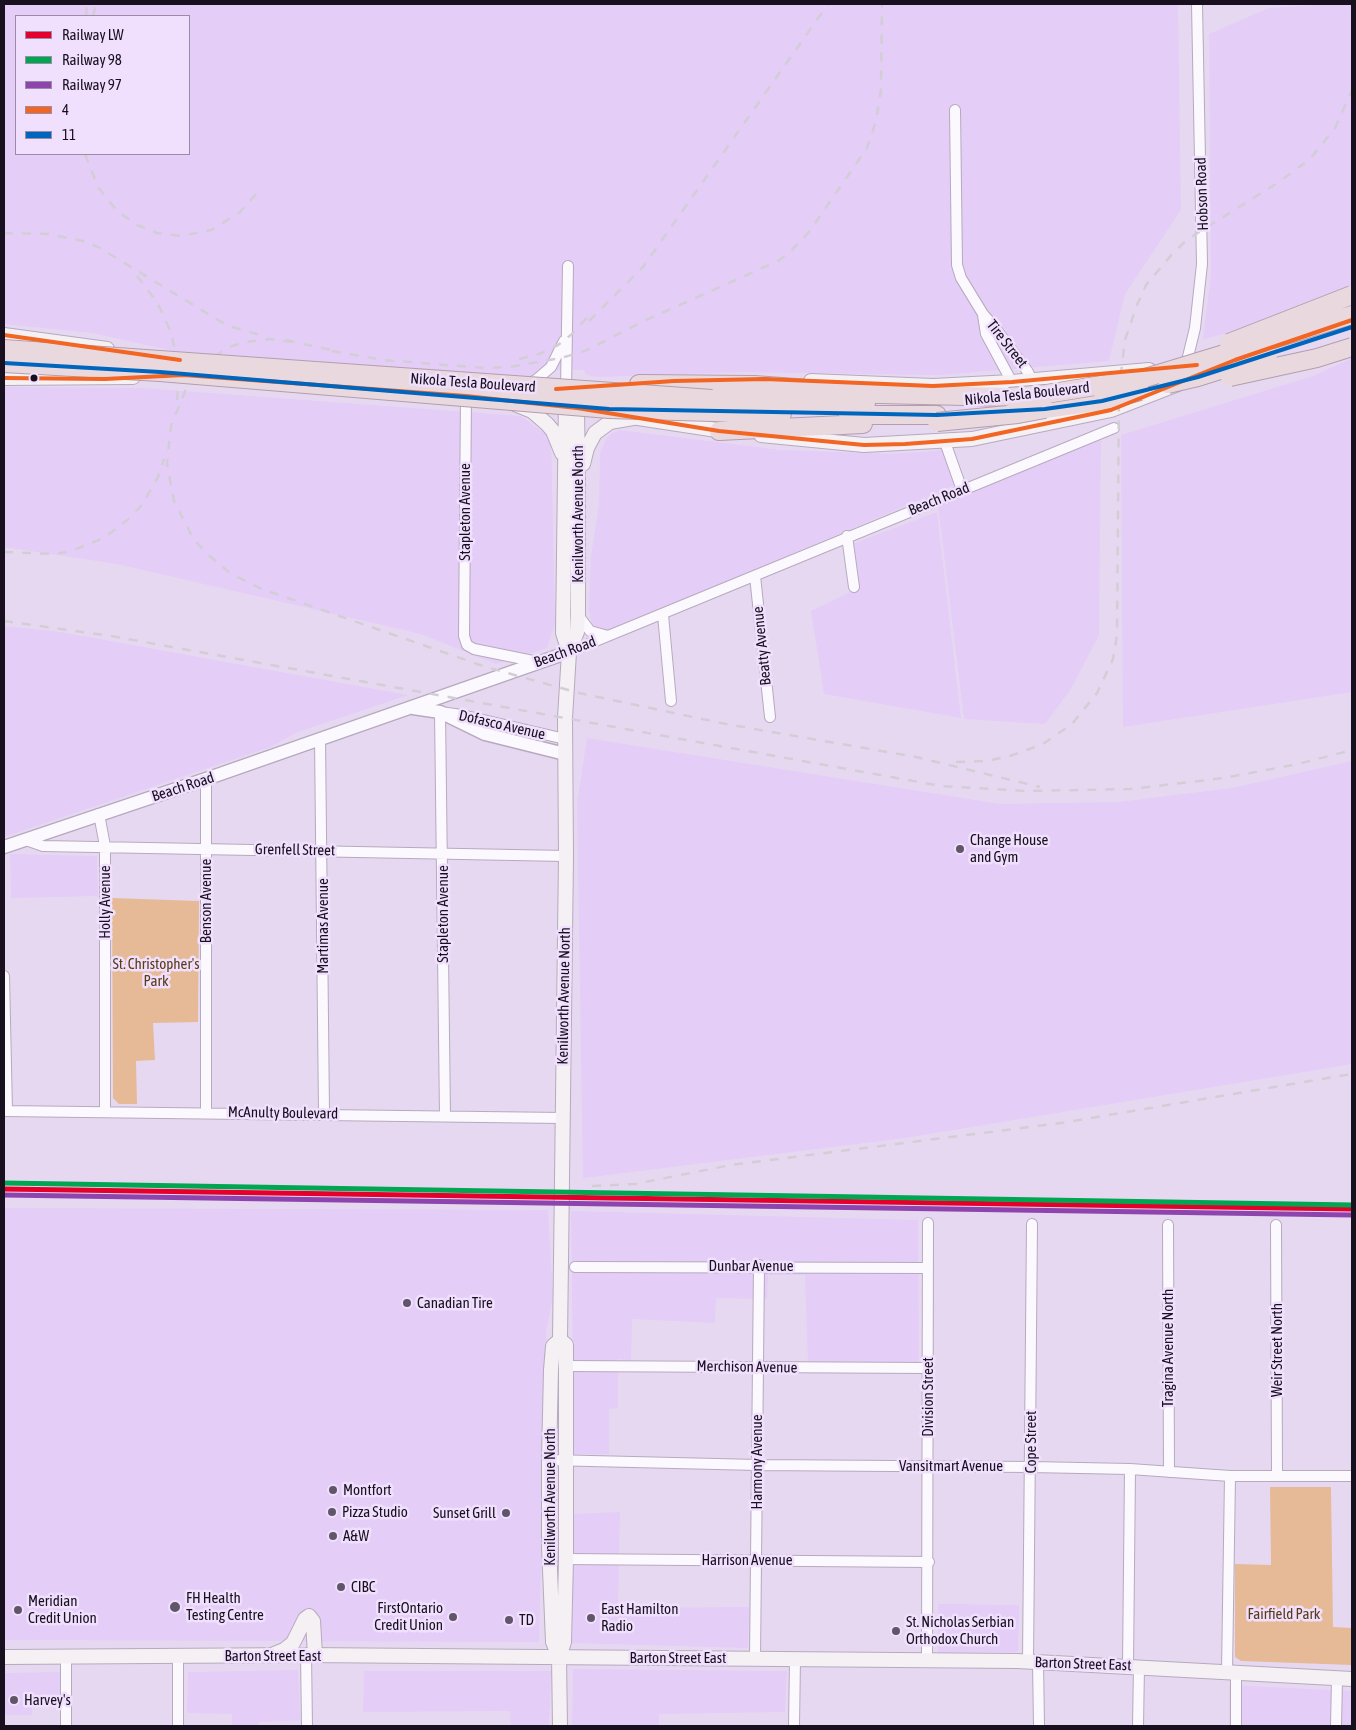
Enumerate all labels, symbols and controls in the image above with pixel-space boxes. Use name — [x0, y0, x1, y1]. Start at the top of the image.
legend — [15, 15, 190, 155]
text: Railway LW — [62, 26, 124, 43]
text: Railway 98 — [62, 51, 122, 68]
text: Railway 97 — [62, 76, 122, 93]
text: 4 — [62, 101, 69, 118]
text: 11 — [62, 126, 76, 143]
street label: Hobson Road — [1192, 157, 1212, 231]
street label: Tire Street — [983, 316, 1031, 372]
street label: Nikola Tesla Boulevard — [410, 370, 536, 396]
unlabelled marker — [29, 373, 39, 383]
street label: Nikola Tesla Boulevard — [963, 378, 1091, 410]
street label: Kenilworth Avenue North — [569, 445, 587, 583]
street label: Stapleton Avenue — [456, 463, 474, 561]
street label: Beach Road — [906, 479, 972, 519]
street label: Beatty Avenue — [749, 606, 775, 686]
street label: Beach Road — [532, 633, 598, 671]
street label: Dofasco Avenue — [457, 706, 547, 744]
street label: Beach Road — [150, 768, 216, 806]
place label: Change House and Gym — [970, 831, 1048, 866]
street label: Grenfell Street — [255, 840, 335, 860]
marker: Change House and Gym — [954, 843, 966, 855]
street label: Benson Avenue — [197, 859, 215, 943]
street label: Holly Avenue — [96, 865, 114, 939]
street label: Stapleton Avenue — [434, 865, 452, 963]
street label: Martimas Avenue — [314, 878, 332, 974]
street label: Kenilworth Avenue North — [554, 927, 574, 1065]
park label: St. Christopher's Park — [112, 955, 200, 990]
street label: McAnulty Boulevard — [228, 1103, 338, 1123]
street label: Dunbar Avenue — [708, 1257, 794, 1275]
street label: Tragina Avenue North — [1159, 1289, 1177, 1407]
place label: Canadian Tire — [417, 1294, 493, 1312]
marker: Canadian Tire — [401, 1297, 413, 1309]
street label: Weir Street North — [1268, 1303, 1286, 1397]
street label: Merchison Avenue — [696, 1357, 798, 1377]
street label: Division Street — [919, 1357, 937, 1437]
street label: Cope Street — [1022, 1411, 1040, 1473]
street label: Harmony Avenue — [748, 1415, 766, 1509]
street label: Kenilworth Avenue North — [541, 1428, 559, 1566]
street label: Vansitmart Avenue — [899, 1457, 1003, 1475]
place label: Montfort — [343, 1481, 391, 1499]
marker: Montfort — [327, 1484, 339, 1496]
place label: Pizza Studio — [342, 1503, 408, 1521]
place label: Sunset Grill — [433, 1504, 496, 1522]
marker: Pizza Studio — [326, 1506, 338, 1518]
marker: Sunset Grill — [500, 1507, 512, 1519]
place label: A&W — [343, 1527, 369, 1545]
marker: A&W — [327, 1530, 339, 1542]
street label: Harrison Avenue — [701, 1551, 793, 1569]
place label: CIBC — [351, 1578, 375, 1596]
marker: CIBC — [335, 1581, 347, 1593]
place label: FH Health Testing Centre — [186, 1589, 264, 1624]
place label: Meridian Credit Union — [28, 1592, 97, 1627]
place label: FirstOntario Credit Union — [374, 1599, 443, 1634]
marker: FH Health Testing Centre — [168, 1600, 182, 1614]
place label: East Hamilton Radio — [601, 1600, 678, 1635]
marker: Meridian Credit Union — [12, 1604, 24, 1616]
park label: Fairfield Park — [1248, 1605, 1320, 1623]
marker: FirstOntario Credit Union — [447, 1611, 459, 1623]
place label: TD — [519, 1611, 534, 1629]
marker: East Hamilton Radio — [585, 1612, 597, 1624]
place label: St. Nicholas Serbian Orthodox Church — [906, 1613, 1014, 1648]
marker: TD — [503, 1614, 515, 1626]
marker: St. Nicholas Serbian Orthodox Church — [890, 1625, 902, 1637]
street label: Barton Street East — [225, 1647, 321, 1665]
street label: Barton Street East — [630, 1649, 726, 1667]
street label: Barton Street East — [1034, 1653, 1132, 1675]
place label: Harvey's — [24, 1691, 71, 1709]
marker: Harvey's — [8, 1694, 20, 1706]

